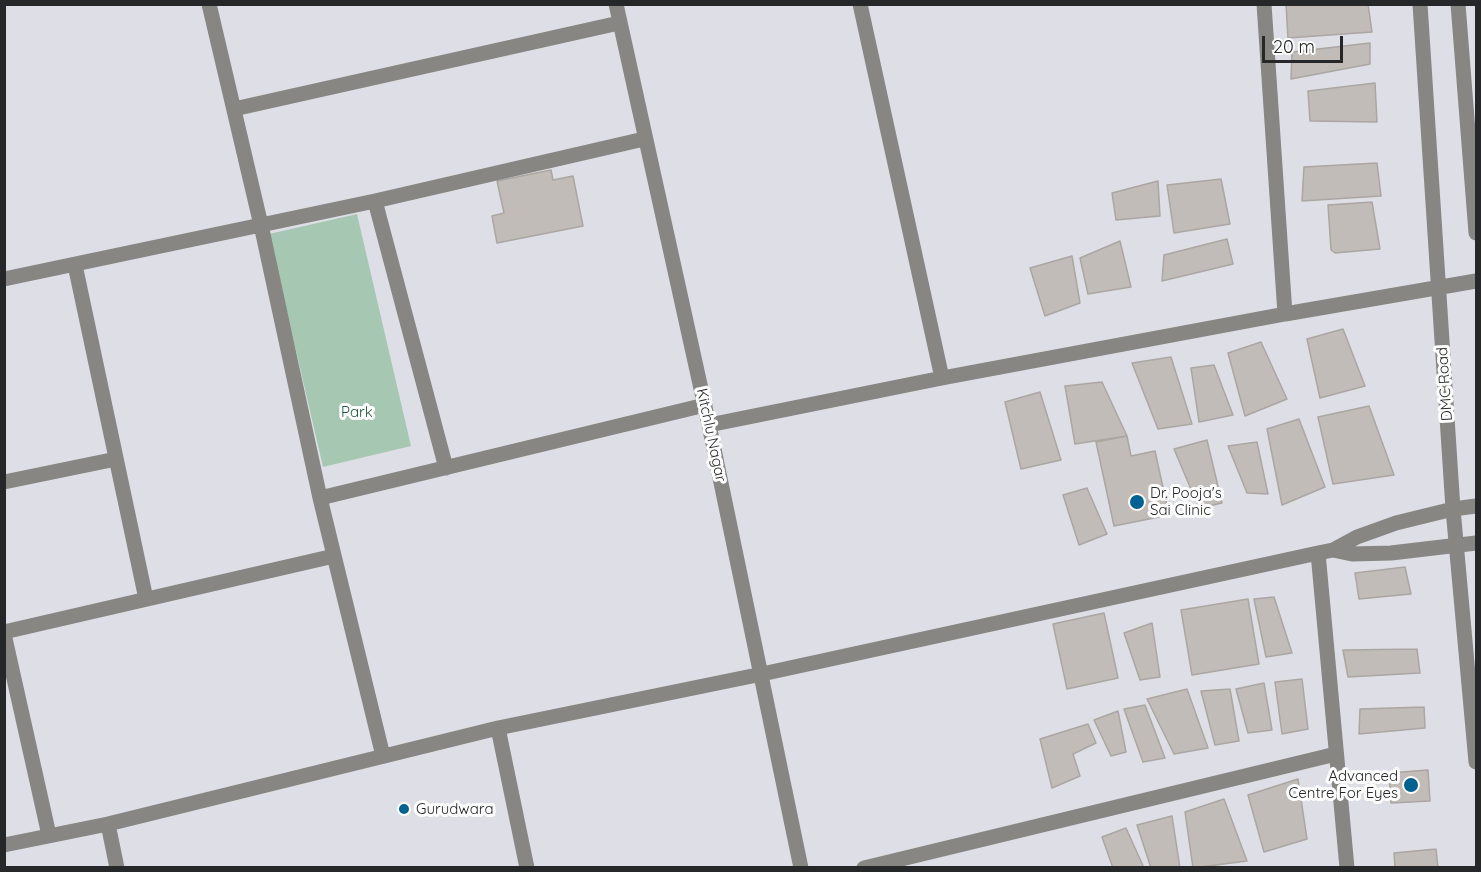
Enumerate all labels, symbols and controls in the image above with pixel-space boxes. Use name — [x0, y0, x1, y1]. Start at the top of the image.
scale bar — [1265, 24, 1346, 62]
text: 20 m — [1273, 35, 1315, 58]
street label: DMC Road — [1433, 346, 1457, 422]
street label: Kitchlu Nagar — [692, 387, 730, 483]
park label: Park — [341, 403, 373, 421]
place label: Dr. Pooja's Sai Clinic — [1150, 484, 1222, 519]
marker: Dr. Pooja's Sai Clinic — [1128, 493, 1146, 511]
place label: Advanced Centre For Eyes — [1288, 767, 1398, 802]
marker: Advanced Centre For Eyes — [1402, 776, 1420, 794]
place label: Gurudwara — [416, 800, 493, 818]
marker: Gurudwara — [397, 802, 411, 816]

